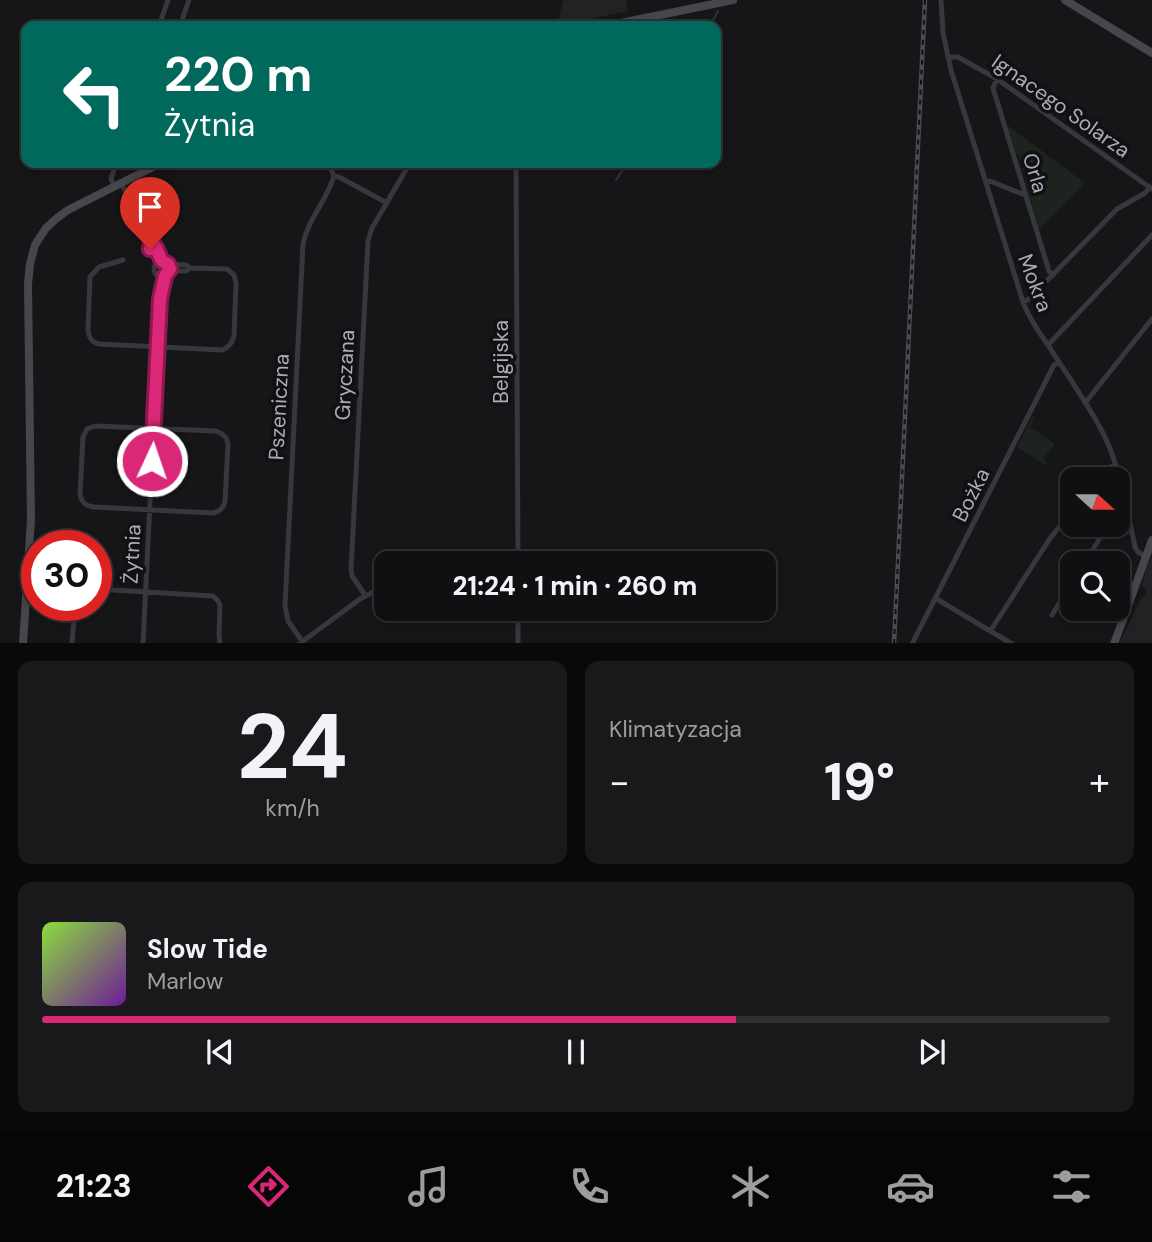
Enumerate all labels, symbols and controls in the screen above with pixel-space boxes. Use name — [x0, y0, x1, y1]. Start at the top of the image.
text: 220 m — [164, 42, 312, 106]
street label: Ignacego Solarza — [986, 48, 1136, 164]
icon: left — [49, 49, 140, 140]
text: Żytnia — [164, 104, 255, 146]
street label: Orla — [1016, 150, 1054, 196]
pin — [120, 177, 180, 249]
icon: arrive — [131, 188, 169, 226]
street label: Mokra — [1011, 250, 1059, 316]
street label: Belgijska — [487, 320, 515, 404]
street label: Gryczana — [329, 329, 361, 421]
street label: Pszeniczna — [262, 353, 296, 461]
position arrow — [115, 424, 189, 498]
street label: Bożka — [946, 463, 996, 527]
north arrow — [1060, 467, 1130, 537]
map controls — [1060, 467, 1130, 621]
street label: Żytnia — [116, 523, 148, 585]
speed limit sign: 30 — [21, 530, 112, 621]
button: search — [1060, 551, 1130, 621]
text: 21:24 · 1 min · 260 m — [453, 569, 697, 603]
text: 24 — [237, 688, 348, 806]
text: Klimatyzacja — [609, 714, 742, 744]
text: 19° — [824, 748, 895, 816]
text: − — [609, 757, 630, 807]
text: + — [1089, 757, 1110, 807]
text: km/h — [265, 793, 320, 823]
text: Slow Tide — [147, 932, 268, 966]
text: Marlow — [147, 966, 223, 996]
icon: previous — [201, 1033, 239, 1071]
icon: pause — [557, 1033, 595, 1071]
icon: next — [913, 1033, 951, 1071]
icon: directions — [244, 1162, 293, 1211]
icon: music — [404, 1162, 453, 1211]
icon: phone — [565, 1162, 614, 1211]
icon: climate — [726, 1162, 775, 1211]
icon: car — [886, 1162, 935, 1211]
icon: filters — [1047, 1162, 1096, 1211]
text: 21:23 — [56, 1165, 132, 1207]

